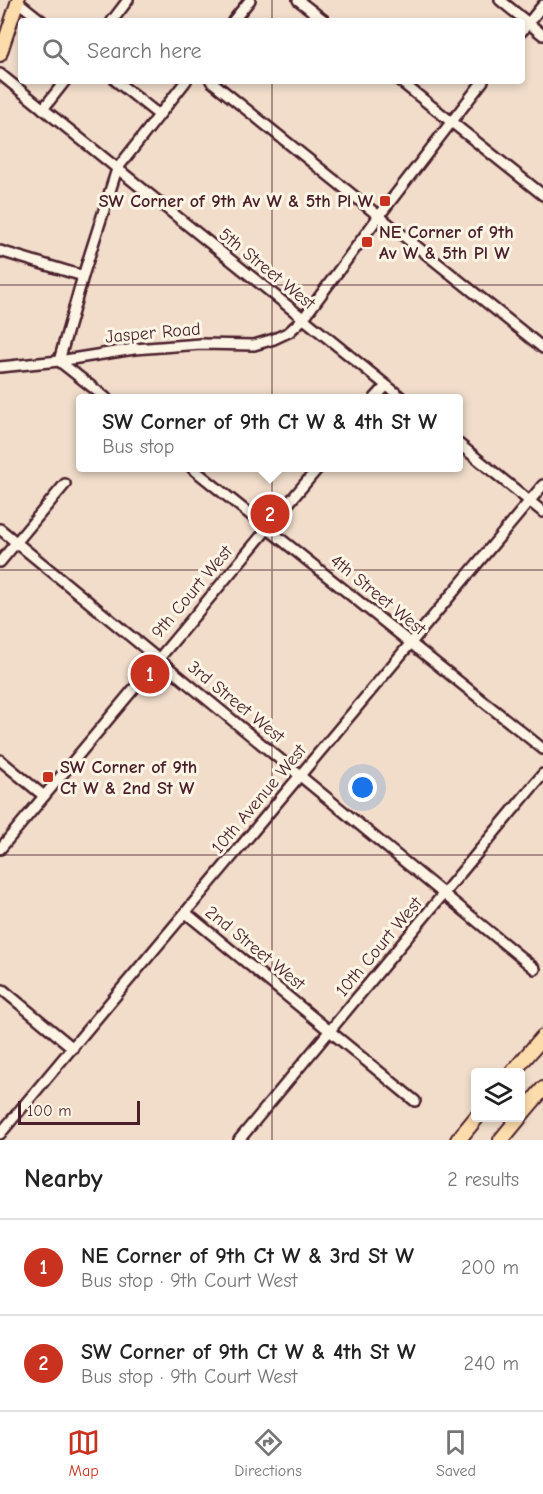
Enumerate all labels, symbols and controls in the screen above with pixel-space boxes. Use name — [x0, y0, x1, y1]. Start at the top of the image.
search box — [18, 18, 525, 84]
icon: search — [39, 35, 72, 68]
text: Search here — [87, 38, 202, 64]
place label: SW Corner of 9th Av W & 5th Pl W — [99, 191, 374, 212]
marker: SW Corner of 9th Av W & 5th Pl W — [378, 194, 392, 208]
place label: NE Corner of 9th Av W & 5th Pl W — [379, 222, 514, 264]
street label: 5th Street West — [215, 224, 320, 315]
marker: NE Corner of 9th Av W & 5th Pl W — [360, 235, 374, 249]
street label: Jasper Road — [104, 318, 202, 348]
popup — [76, 394, 463, 472]
text: SW Corner of 9th Ct W & 4th St W — [102, 409, 437, 435]
text: Bus stop — [102, 435, 174, 458]
pin: 2 — [250, 492, 290, 536]
street label: 9th Court West — [147, 541, 237, 643]
street label: 4th Street West — [326, 550, 431, 640]
pin: 1 — [130, 652, 170, 696]
street label: 3rd Street West — [183, 657, 289, 748]
street label: 10th Avenue West — [207, 740, 311, 858]
place label: SW Corner of 9th Ct W & 2nd St W — [60, 757, 197, 799]
marker: SW Corner of 9th Ct W & 2nd St W — [41, 770, 55, 784]
your location — [348, 773, 377, 802]
street label: 10th Court West — [331, 892, 427, 1001]
street label: 2nd Street West — [201, 901, 310, 995]
map controls — [471, 1068, 525, 1122]
button: layers — [471, 1068, 525, 1122]
scale bar — [18, 1098, 140, 1126]
text: 100 m — [27, 1102, 71, 1120]
text: Nearby — [24, 1164, 103, 1194]
text: 2 results — [447, 1168, 519, 1191]
text: NE Corner of 9th Ct W & 3rd St W — [81, 1243, 414, 1269]
text: 1 — [40, 1256, 47, 1279]
text: 200 m — [461, 1256, 519, 1279]
text: Bus stop · 9th Court West — [81, 1269, 297, 1292]
text: SW Corner of 9th Ct W & 4th St W — [81, 1339, 416, 1365]
text: 2 — [39, 1352, 48, 1375]
text: 240 m — [464, 1352, 519, 1375]
text: Bus stop · 9th Court West — [81, 1365, 297, 1388]
tab: Map — [67, 1426, 100, 1480]
tab: Directions — [234, 1426, 302, 1480]
tab: Saved — [436, 1426, 476, 1480]

